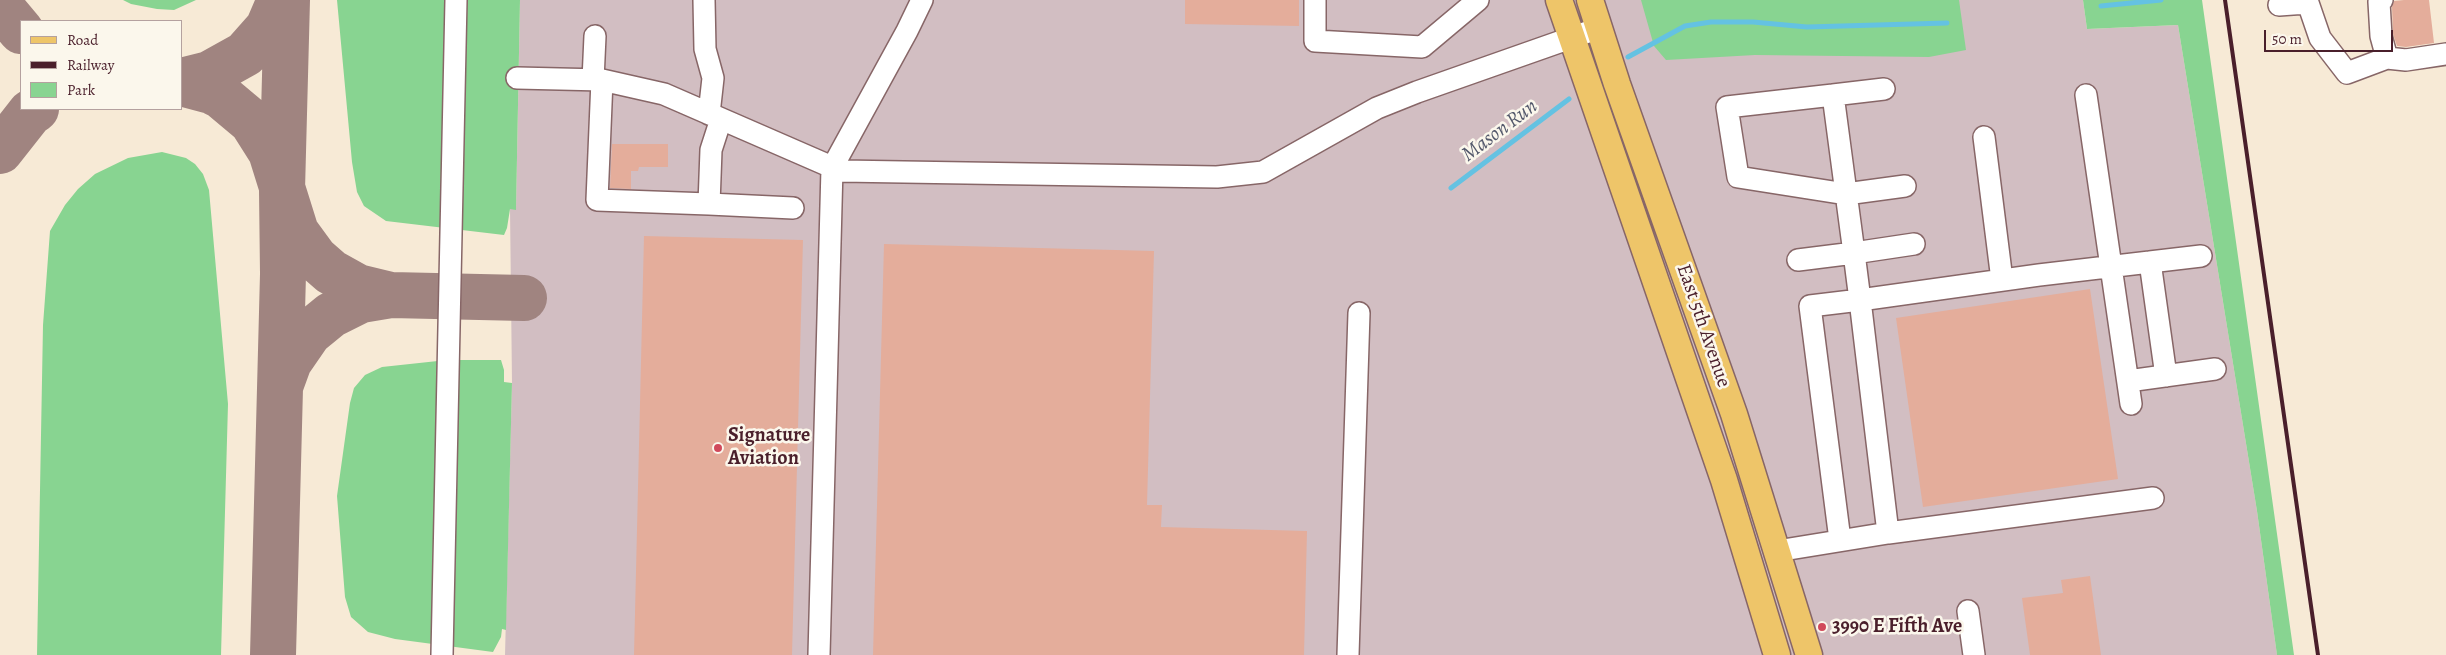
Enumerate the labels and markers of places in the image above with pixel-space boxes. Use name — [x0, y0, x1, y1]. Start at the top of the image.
place label: Signature Aviation — [728, 424, 810, 471]
marker: Signature Aviation — [712, 442, 724, 454]
place label: 3990 E Fifth Ave — [1832, 615, 1962, 639]
marker: 3990 E Fifth Ave — [1816, 621, 1828, 633]

